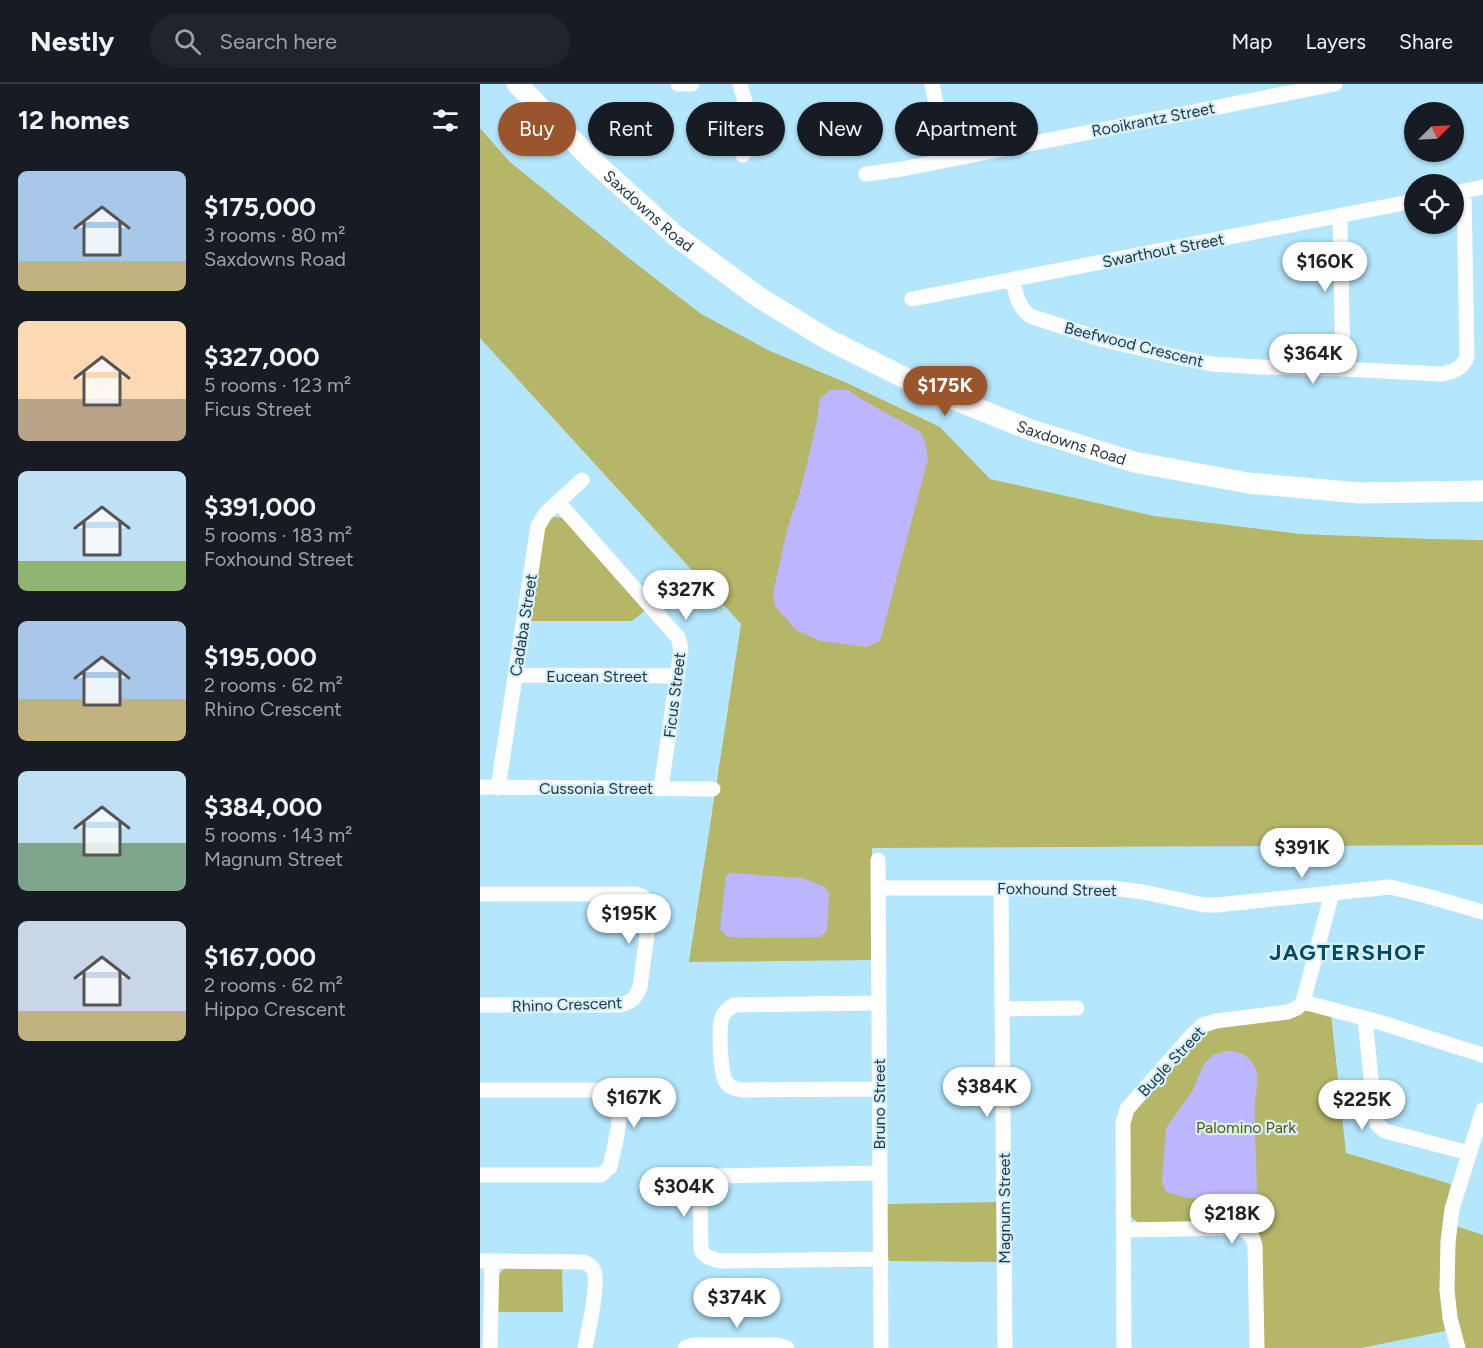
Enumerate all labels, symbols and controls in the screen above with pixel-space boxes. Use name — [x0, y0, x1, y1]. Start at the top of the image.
search box — [150, 14, 570, 68]
text: Nestly — [30, 24, 114, 58]
icon: search — [171, 25, 204, 58]
text: Search here — [219, 28, 337, 55]
text: Map — [1232, 29, 1272, 54]
text: Layers — [1305, 29, 1366, 54]
text: Share — [1399, 29, 1453, 54]
street label: Rooikrantz Street — [1090, 98, 1216, 141]
chip: Buy — [498, 102, 576, 156]
chip: Rent — [588, 102, 674, 156]
chip: Filters — [686, 102, 785, 156]
chip: New — [797, 102, 883, 156]
chip: Apartment — [895, 102, 1038, 156]
north arrow — [1404, 102, 1464, 162]
map controls — [1404, 102, 1464, 234]
text: 12 homes — [18, 104, 129, 136]
icon: filters — [429, 104, 462, 137]
street label: Saxdowns Road — [600, 166, 697, 256]
button: locate — [1404, 174, 1464, 234]
text: $175,000 — [204, 191, 316, 223]
icon: home — [66, 195, 138, 267]
text: 3 rooms · 80 m² — [204, 223, 345, 247]
street label: Swarthout Street — [1101, 229, 1226, 272]
pin: $160K — [1283, 242, 1367, 293]
text: Saxdowns Road — [204, 247, 346, 271]
text: $160K — [1296, 249, 1354, 273]
street label: Beefwood Crescent — [1062, 318, 1206, 371]
pin: $364K — [1271, 334, 1355, 385]
text: $327,000 — [204, 341, 320, 373]
text: $364K — [1283, 341, 1343, 365]
icon: home — [66, 345, 138, 417]
pin: $175K — [903, 366, 987, 417]
text: 5 rooms · 123 m² — [204, 373, 351, 397]
text: $175K — [917, 373, 973, 397]
text: Ficus Street — [204, 397, 312, 421]
street label: Saxdowns Road — [1014, 416, 1129, 469]
text: $391,000 — [204, 491, 316, 523]
icon: home — [66, 495, 138, 567]
text: 5 rooms · 183 m² — [204, 523, 352, 547]
text: Foxhound Street — [204, 547, 353, 571]
pin: $327K — [644, 570, 728, 621]
street label: Cadaba Street — [506, 572, 541, 678]
text: $327K — [657, 577, 715, 601]
text: $195,000 — [204, 641, 317, 673]
icon: home — [66, 645, 138, 717]
street label: Ficus Street — [660, 651, 689, 739]
street label: Eucean Street — [546, 667, 648, 686]
text: 2 rooms · 62 m² — [204, 673, 343, 697]
text: Rhino Crescent — [204, 697, 342, 721]
street label: Cussonia Street — [539, 779, 653, 798]
text: $384,000 — [204, 791, 322, 823]
icon: home — [66, 795, 138, 867]
text: 5 rooms · 143 m² — [204, 823, 352, 847]
pin: $391K — [1260, 828, 1344, 879]
text: $391K — [1274, 835, 1330, 859]
text: Magnum Street — [204, 847, 343, 871]
street label: Foxhound Street — [997, 879, 1117, 900]
pin: $195K — [587, 894, 671, 945]
text: $195K — [601, 901, 657, 925]
district label: JAGTERSHOF — [1269, 939, 1427, 966]
text: $167,000 — [204, 941, 316, 973]
icon: home — [66, 945, 138, 1017]
text: 2 rooms · 62 m² — [204, 973, 343, 997]
street label: Rhino Crescent — [512, 993, 622, 1016]
text: Hippo Crescent — [204, 997, 346, 1021]
street label: Bugle Street — [1134, 1022, 1209, 1100]
street label: Bruno Street — [870, 1058, 889, 1150]
pin: $384K — [945, 1067, 1029, 1118]
text: $384K — [957, 1074, 1017, 1098]
pin: $167K — [592, 1078, 676, 1129]
pin: $225K — [1320, 1080, 1404, 1131]
text: $167K — [606, 1085, 662, 1109]
text: $225K — [1332, 1087, 1392, 1111]
park label: Palomino Park — [1196, 1118, 1296, 1137]
street label: Magnum Street — [995, 1152, 1014, 1264]
pin: $304K — [642, 1167, 726, 1218]
text: $304K — [653, 1174, 715, 1198]
pin: $218K — [1190, 1194, 1274, 1245]
text: $218K — [1204, 1201, 1260, 1225]
pin: $374K — [695, 1278, 779, 1329]
text: $374K — [707, 1285, 767, 1309]

